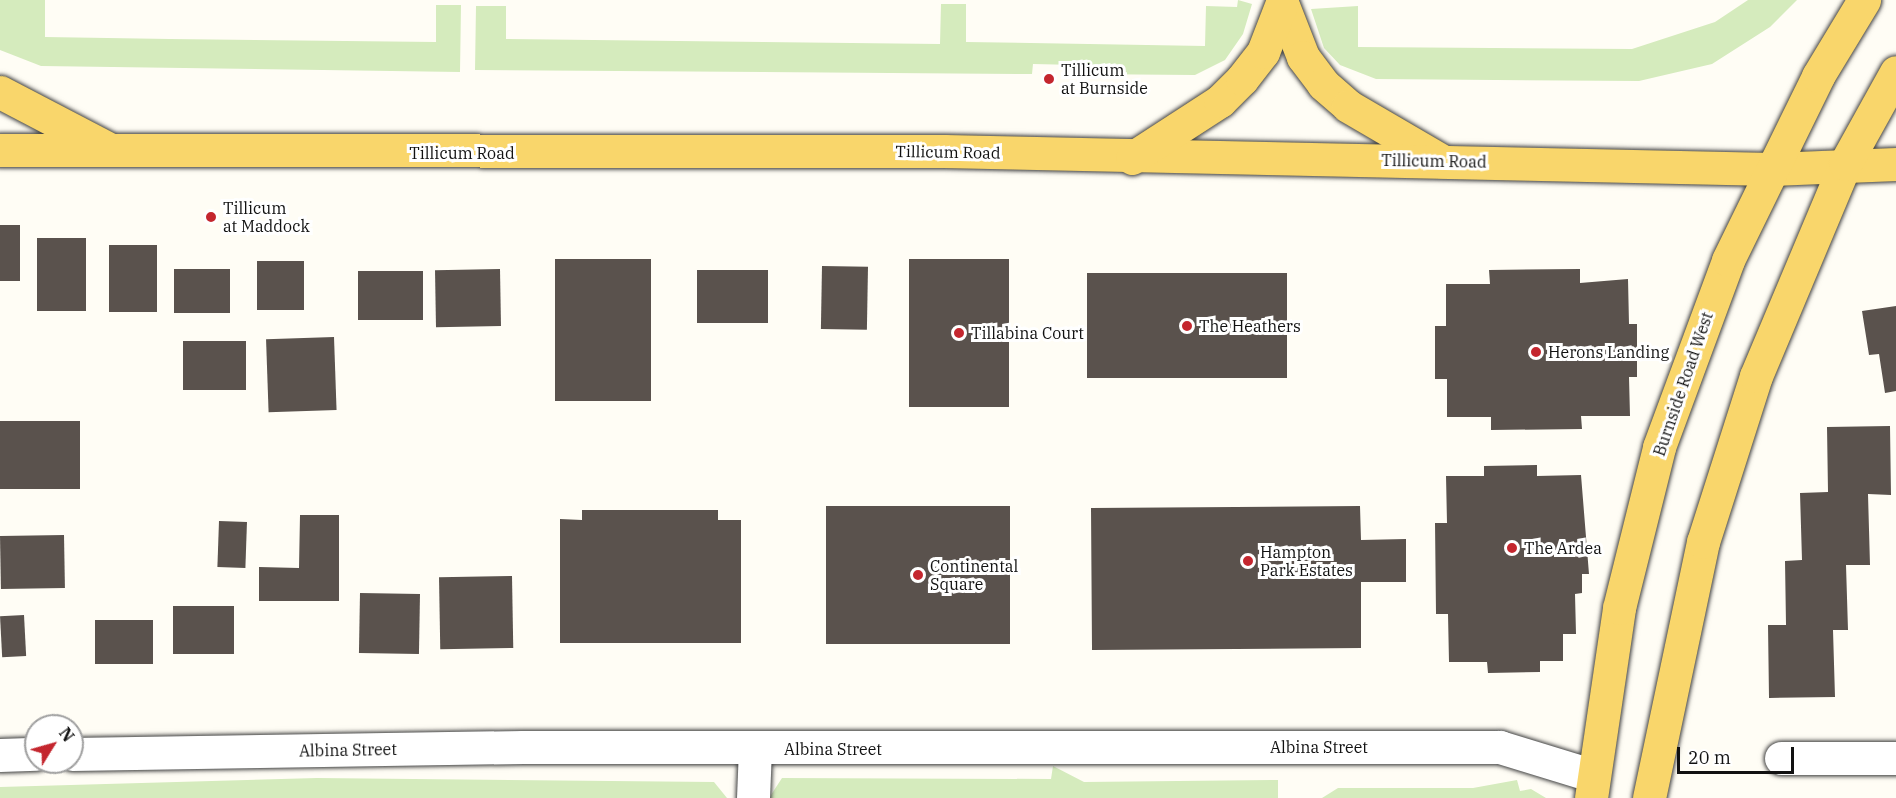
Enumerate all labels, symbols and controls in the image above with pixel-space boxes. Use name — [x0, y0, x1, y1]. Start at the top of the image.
place label: Tillicum at Burnside — [1061, 60, 1148, 98]
marker: Tillicum at Burnside — [1042, 72, 1056, 86]
street label: Tillicum Road — [895, 141, 1001, 163]
street label: Tillicum Road — [409, 143, 515, 163]
street label: Tillicum Road — [1381, 150, 1487, 172]
place label: Tillicum at Maddock — [223, 198, 310, 236]
marker: Tillicum at Maddock — [204, 210, 218, 224]
street label: Burnside Road West — [1649, 309, 1717, 459]
place label: The Heathers — [1199, 316, 1301, 336]
marker: The Heathers — [1180, 319, 1194, 333]
place label: Tillabina Court — [971, 323, 1084, 343]
marker: Tillabina Court — [952, 326, 966, 340]
place label: Herons Landing — [1548, 342, 1669, 362]
marker: Herons Landing — [1529, 345, 1543, 359]
place label: The Ardea — [1524, 538, 1602, 558]
marker: The Ardea — [1505, 541, 1519, 555]
place label: Hampton Park Estates — [1260, 542, 1353, 580]
marker: Hampton Park Estates — [1241, 554, 1255, 568]
place label: Continental Square — [930, 556, 1018, 594]
marker: Continental Square — [911, 568, 925, 582]
north arrow — [24, 714, 84, 774]
text: N — [55, 723, 79, 745]
scale bar — [1680, 735, 1797, 773]
street label: Albina Street — [1270, 737, 1368, 757]
street label: Albina Street — [784, 739, 882, 759]
street label: Albina Street — [299, 740, 397, 760]
text: 20 m — [1688, 746, 1731, 769]

